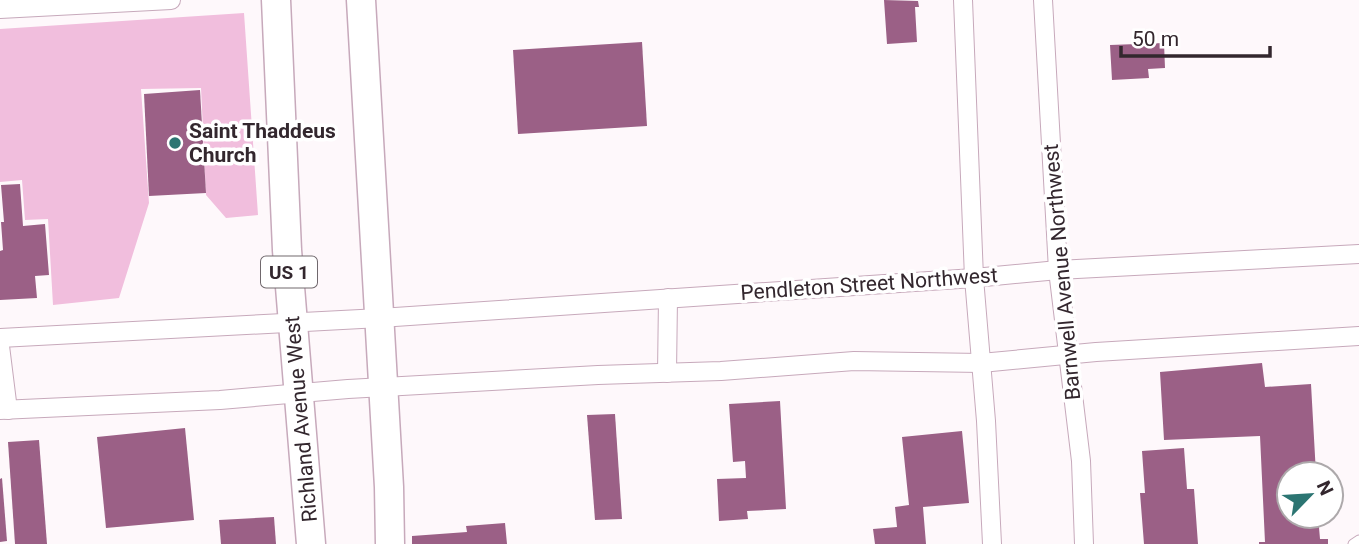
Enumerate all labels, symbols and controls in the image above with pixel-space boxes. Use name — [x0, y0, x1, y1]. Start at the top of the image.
scale bar — [1121, 14, 1270, 58]
text: 50 m — [1132, 27, 1179, 51]
place label: Saint Thaddeus Church — [189, 119, 336, 167]
marker: Saint Thaddeus Church — [167, 135, 183, 151]
street label: Barnwell Avenue Northwest — [1039, 143, 1085, 401]
road number: US 1 — [261, 256, 317, 288]
street label: Pendleton Street Northwest — [740, 263, 998, 305]
street label: Richland Avenue West — [280, 315, 322, 523]
north arrow — [1275, 460, 1345, 530]
text: N — [1312, 477, 1338, 499]

